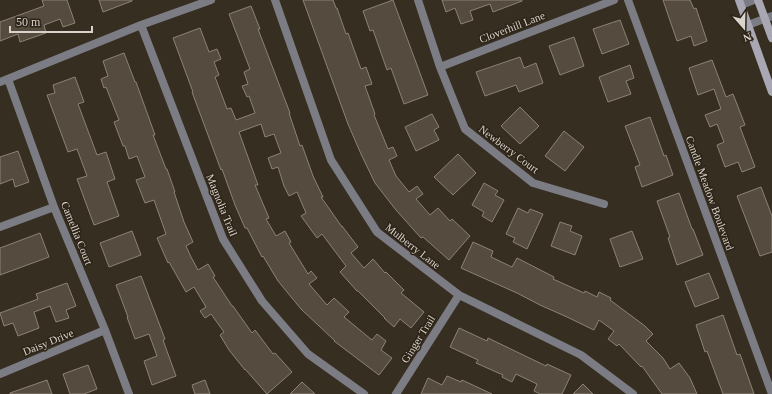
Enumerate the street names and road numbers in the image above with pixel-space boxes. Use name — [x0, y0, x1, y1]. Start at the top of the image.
street label: Cloverhill Lane — [477, 9, 547, 45]
street label: Newberry Court — [477, 123, 541, 175]
street label: Candle Meadow Boulevard — [684, 134, 736, 252]
street label: Magnolia Trail — [204, 172, 240, 238]
street label: Camellia Court — [59, 199, 95, 267]
street label: Mulberry Lane — [383, 221, 443, 271]
street label: Ginger Trail — [399, 313, 437, 365]
street label: Daisy Drive — [21, 326, 75, 358]

